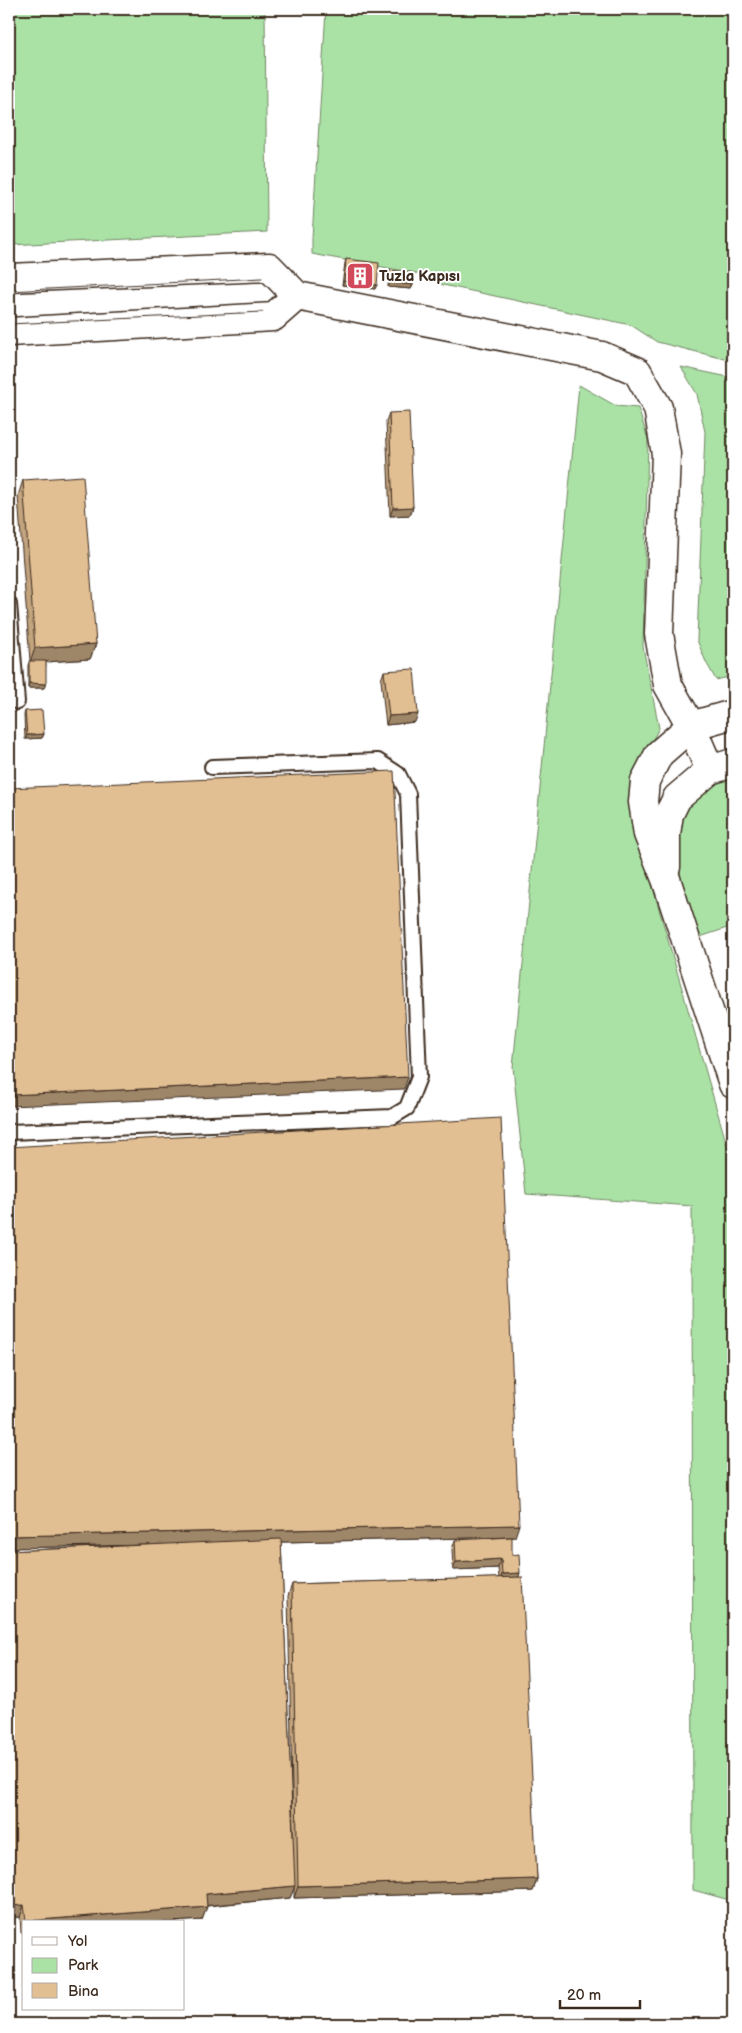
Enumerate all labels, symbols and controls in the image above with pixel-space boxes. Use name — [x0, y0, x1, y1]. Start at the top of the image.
building icon: Tuzla Kapısı — [345, 261, 375, 291]
place label: Tuzla Kapısı — [379, 267, 460, 286]
legend — [22, 1920, 185, 2010]
text: Yol — [67, 1932, 87, 1951]
text: Park — [68, 1956, 99, 1975]
scale bar — [560, 1978, 640, 2010]
text: Bina — [68, 1982, 99, 2001]
text: 20 m — [567, 1986, 601, 2005]

